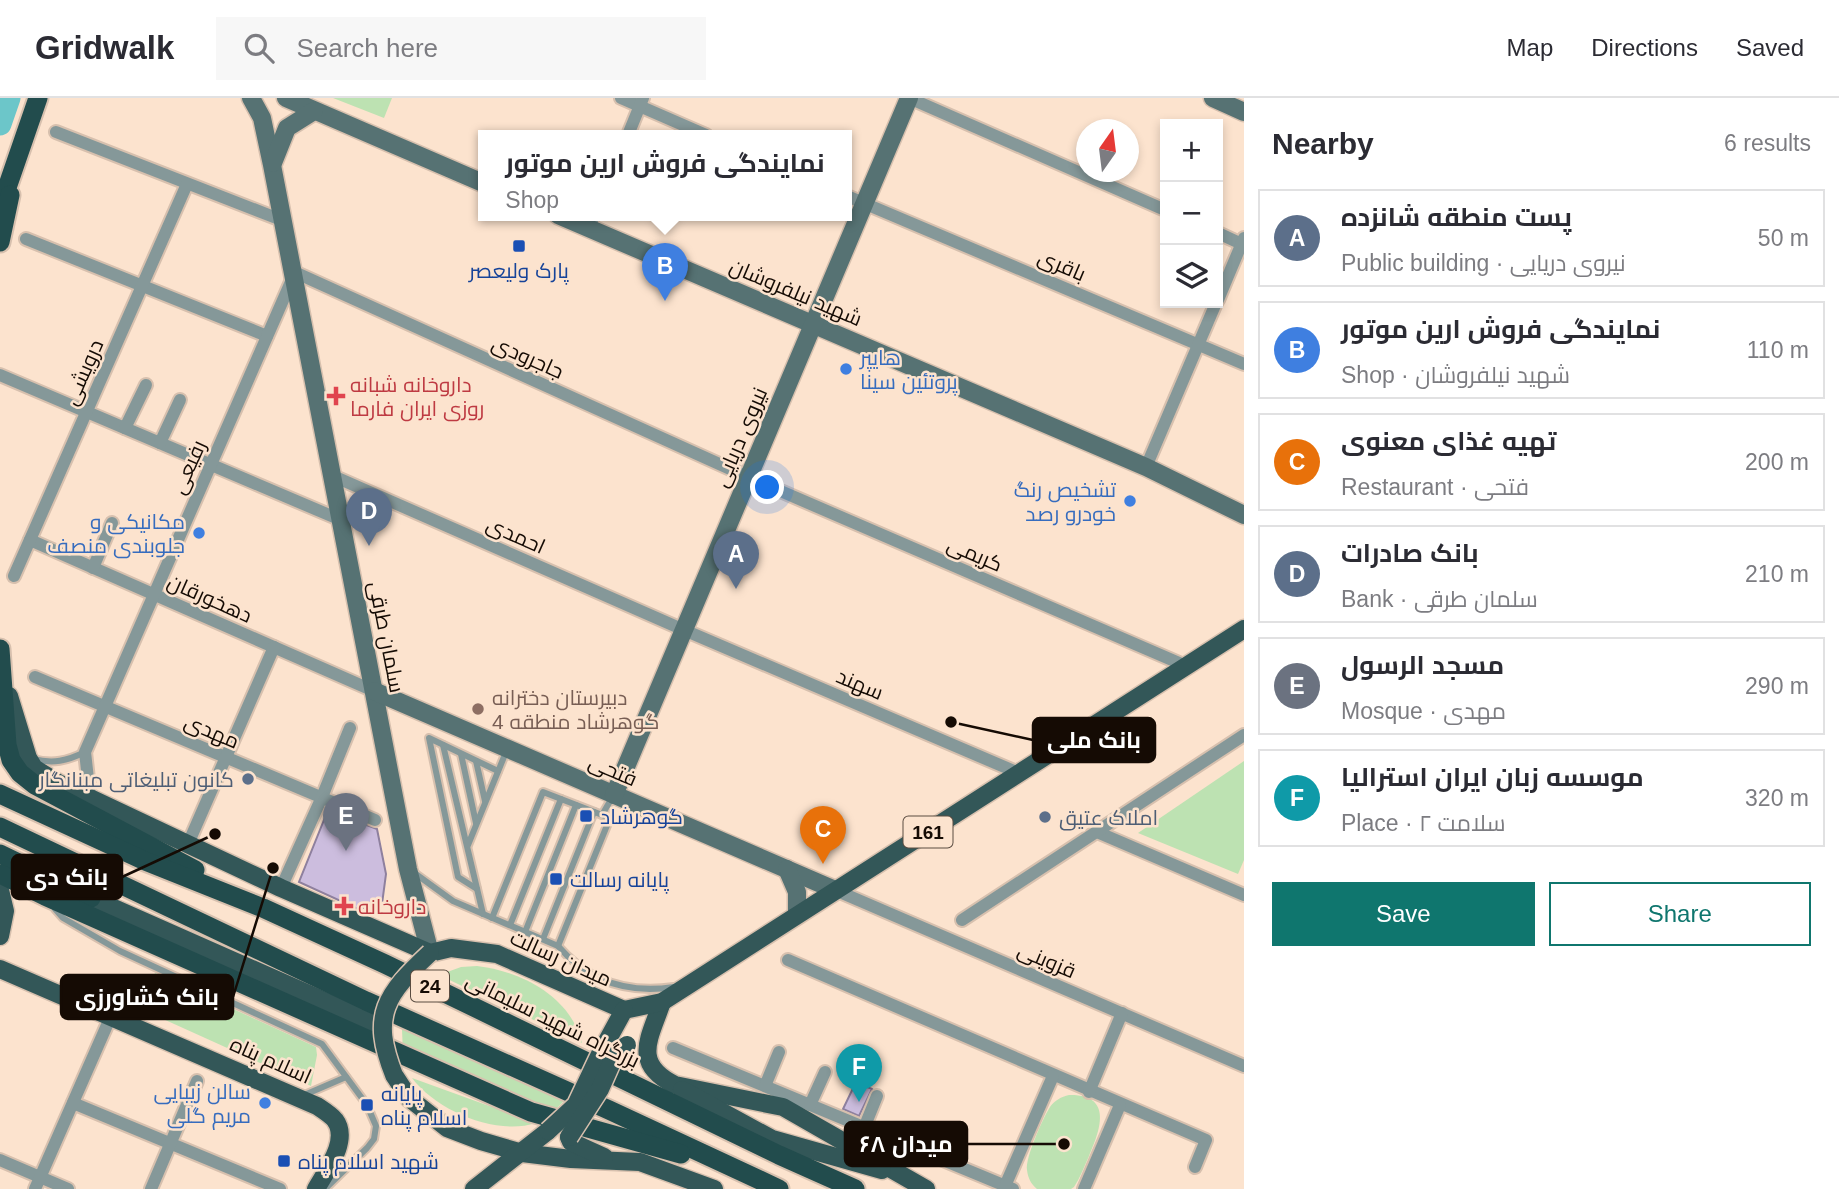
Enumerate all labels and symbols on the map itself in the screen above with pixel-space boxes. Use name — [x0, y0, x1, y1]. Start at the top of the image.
north arrow — [1076, 119, 1139, 182]
marker: پارک ولیعصر — [511, 238, 527, 254]
pin: B — [642, 243, 688, 301]
street label: باقری — [1034, 245, 1089, 287]
street label: شهید نیلفروشان — [726, 254, 866, 332]
place label: پارک ولیعصر — [468, 259, 569, 285]
street label: جاجرودی — [488, 331, 567, 385]
street label: درویشی — [58, 336, 109, 409]
place label: هایپر پروتئین سینا — [859, 346, 958, 396]
marker: هایپر پروتئین سینا — [838, 361, 854, 377]
place label: داروخانه شبانه روزی ایران فارما — [350, 373, 484, 422]
street label: نیروی دریایی — [709, 384, 773, 491]
marker: داروخانه شبانه روزی ایران فارما — [328, 388, 344, 404]
street label: رفیعی — [166, 437, 212, 498]
your location — [750, 470, 784, 504]
place label: تشخیص رنگ خودرو رصد — [1014, 478, 1116, 526]
pin: D — [346, 488, 392, 546]
marker: تشخیص رنگ خودرو رصد — [1122, 493, 1138, 509]
place label: مکانیکی و جلوبندی منصف — [47, 510, 185, 559]
street label: احمدی — [482, 512, 549, 560]
marker: مکانیکی و جلوبندی منصف — [191, 525, 207, 541]
pin: A — [713, 531, 759, 589]
street label: کریمی — [943, 532, 1006, 578]
street label: دهخورقان — [163, 569, 256, 629]
street label: سلمان طرقی — [363, 579, 409, 695]
street label: سهند — [832, 664, 887, 706]
place label: دبیرستان دخترانه گوهرشاد منطقه 4 — [492, 686, 659, 734]
marker: دبیرستان دخترانه گوهرشاد منطقه 4 — [470, 701, 486, 717]
street label: مهدی — [180, 709, 243, 755]
callout: بانک ملی — [1033, 718, 1155, 762]
text: بانک ملی — [1047, 727, 1141, 754]
street label: فتحی — [585, 750, 641, 792]
place label: کانون تبلیغاتی مبنانگار — [38, 768, 234, 793]
marker: کانون تبلیغاتی مبنانگار — [240, 771, 256, 787]
pin: E — [323, 793, 369, 851]
place label: گوهرشاد — [600, 805, 683, 829]
pin: C — [800, 806, 846, 864]
place label: املاک عتیق — [1059, 806, 1158, 831]
marker: گوهرشاد — [578, 808, 594, 824]
marker: املاک عتیق — [1037, 809, 1053, 825]
road number: 161 — [904, 817, 953, 848]
callout: بانک دی — [12, 855, 122, 899]
text: بانک دی — [26, 864, 108, 891]
place label: پایانه رسالت — [570, 868, 670, 894]
marker: پایانه رسالت — [548, 871, 564, 887]
place label: داروخانه — [358, 895, 426, 919]
marker: داروخانه — [336, 898, 352, 914]
street label: میدان رسالت — [506, 925, 615, 992]
street label: قزوینی — [1014, 938, 1079, 984]
street label: بزرگراه شهید سلیمانی — [461, 968, 644, 1074]
road number: 24 — [411, 971, 449, 1002]
callout: بانک کشاورزی — [61, 975, 233, 1019]
text: بانک کشاورزی — [75, 984, 219, 1011]
street label: اسلام پناه — [226, 1032, 315, 1091]
pin: F — [836, 1044, 882, 1102]
place label: سالن زیبایی مریم گلی — [153, 1080, 251, 1130]
place label: پایانه اسلام پناه — [381, 1082, 467, 1132]
marker: سالن زیبایی مریم گلی — [257, 1095, 273, 1111]
marker: پایانه اسلام پناه — [359, 1097, 375, 1113]
callout: میدان ۶۸ — [845, 1122, 967, 1166]
text: میدان ۶۸ — [859, 1131, 953, 1158]
place label: شهید اسلام پناه — [298, 1150, 439, 1176]
marker: شهید اسلام پناه — [276, 1153, 292, 1169]

